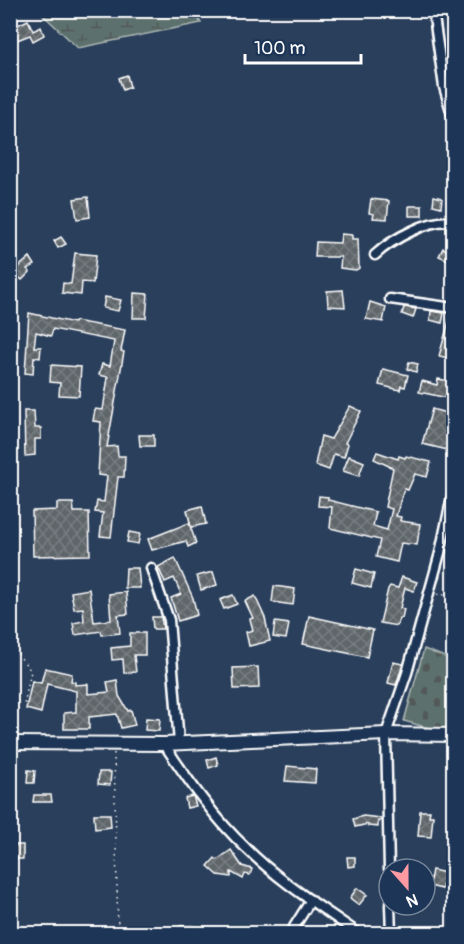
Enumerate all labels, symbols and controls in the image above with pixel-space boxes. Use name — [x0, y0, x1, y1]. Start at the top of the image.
scale bar — [245, 27, 360, 65]
text: 100 m — [254, 37, 306, 60]
north arrow — [377, 857, 437, 917]
text: N — [403, 889, 421, 911]

